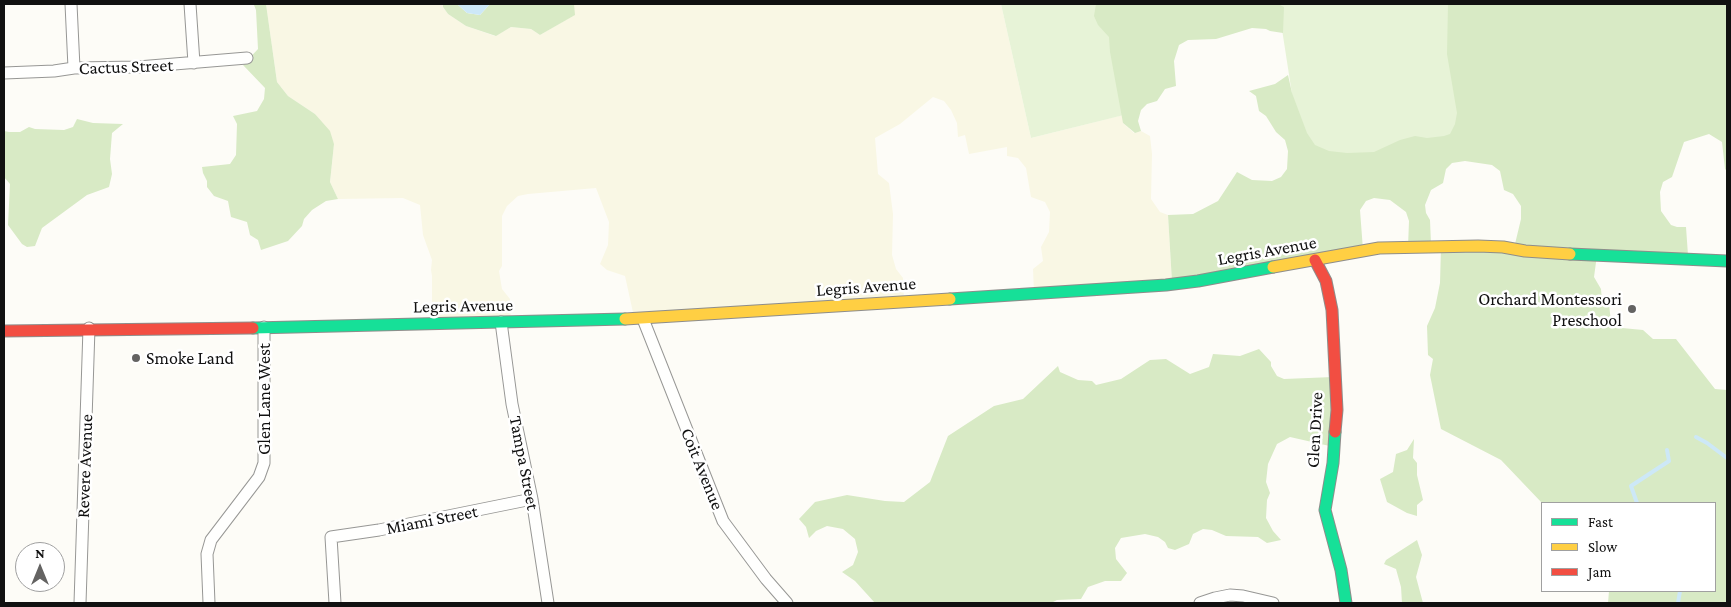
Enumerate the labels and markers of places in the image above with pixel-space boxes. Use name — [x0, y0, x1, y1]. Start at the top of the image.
place label: Orchard Montessori Preschool — [1478, 288, 1622, 330]
marker: Orchard Montessori Preschool — [1626, 303, 1638, 315]
place label: Smoke Land — [146, 347, 234, 369]
marker: Smoke Land — [130, 352, 142, 364]

